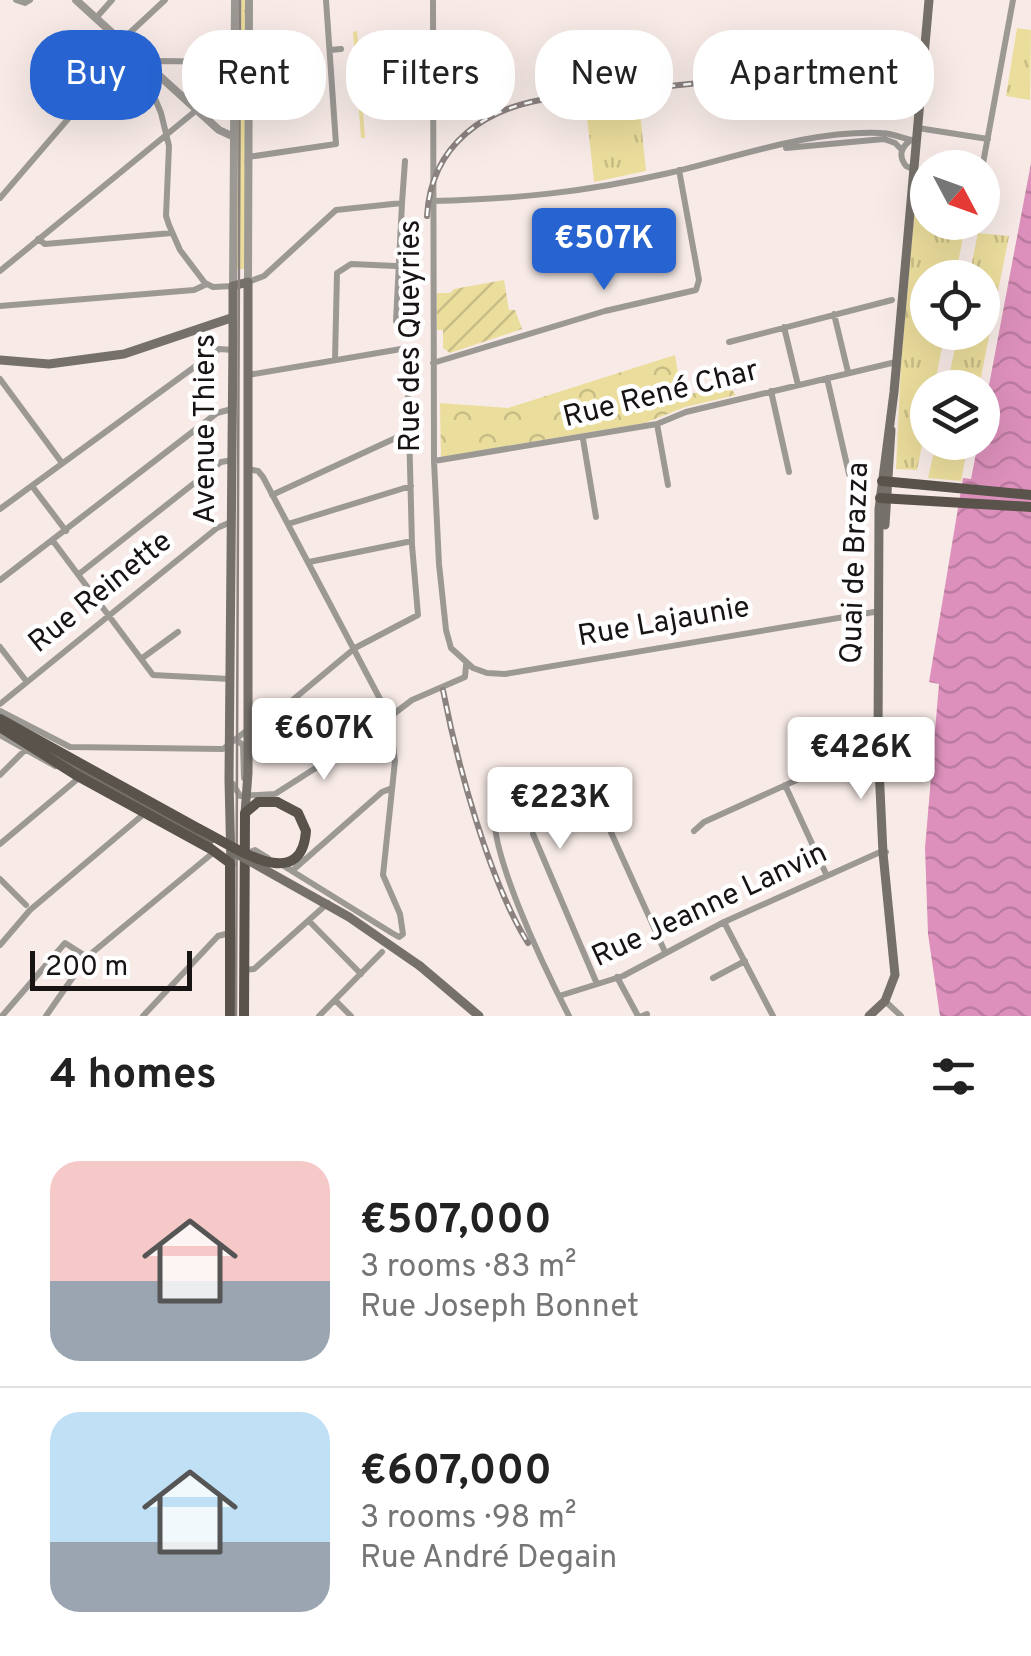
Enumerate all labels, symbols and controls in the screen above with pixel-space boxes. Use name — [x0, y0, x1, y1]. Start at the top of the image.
chip: Buy — [30, 30, 162, 120]
chip: Rent — [182, 30, 326, 120]
chip: Filters — [346, 30, 515, 120]
chip: New — [535, 30, 673, 120]
chip: Apartment — [693, 30, 934, 120]
north arrow — [910, 150, 1000, 240]
map controls — [910, 150, 1000, 460]
pin: €507K — [534, 208, 674, 293]
street label: Rue des Queyries — [393, 220, 430, 452]
text: €507K — [554, 220, 654, 260]
button: locate — [910, 260, 1000, 350]
street label: Avenue Thiers — [188, 334, 225, 524]
street label: Rue René Char — [560, 353, 763, 437]
button: layers — [910, 370, 1000, 460]
street label: Quai de Brazza — [834, 461, 878, 665]
street label: Rue Reinette — [22, 524, 180, 662]
street label: Rue Lajaunie — [575, 590, 753, 656]
pin: €607K — [254, 698, 394, 783]
text: €607K — [274, 710, 374, 750]
pin: €426K — [791, 717, 931, 802]
text: €426K — [810, 729, 912, 769]
pin: €223K — [490, 767, 630, 852]
text: €223K — [509, 779, 611, 819]
street label: Rue Jeanne Lanvin — [586, 835, 834, 977]
scale bar — [30, 946, 192, 990]
text: 200 m — [45, 950, 128, 986]
icon: filters — [926, 1049, 981, 1104]
text: 4 homes — [50, 1050, 217, 1103]
text: €507,000 — [360, 1195, 552, 1248]
icon: home — [130, 1201, 250, 1321]
text: 3 rooms · 83 m² — [360, 1248, 577, 1288]
text: Rue Joseph Bonnet — [360, 1288, 639, 1328]
text: €607,000 — [360, 1446, 552, 1499]
icon: home — [130, 1452, 250, 1572]
text: 3 rooms · 98 m² — [360, 1499, 577, 1539]
text: Rue André Degain — [360, 1539, 617, 1579]

